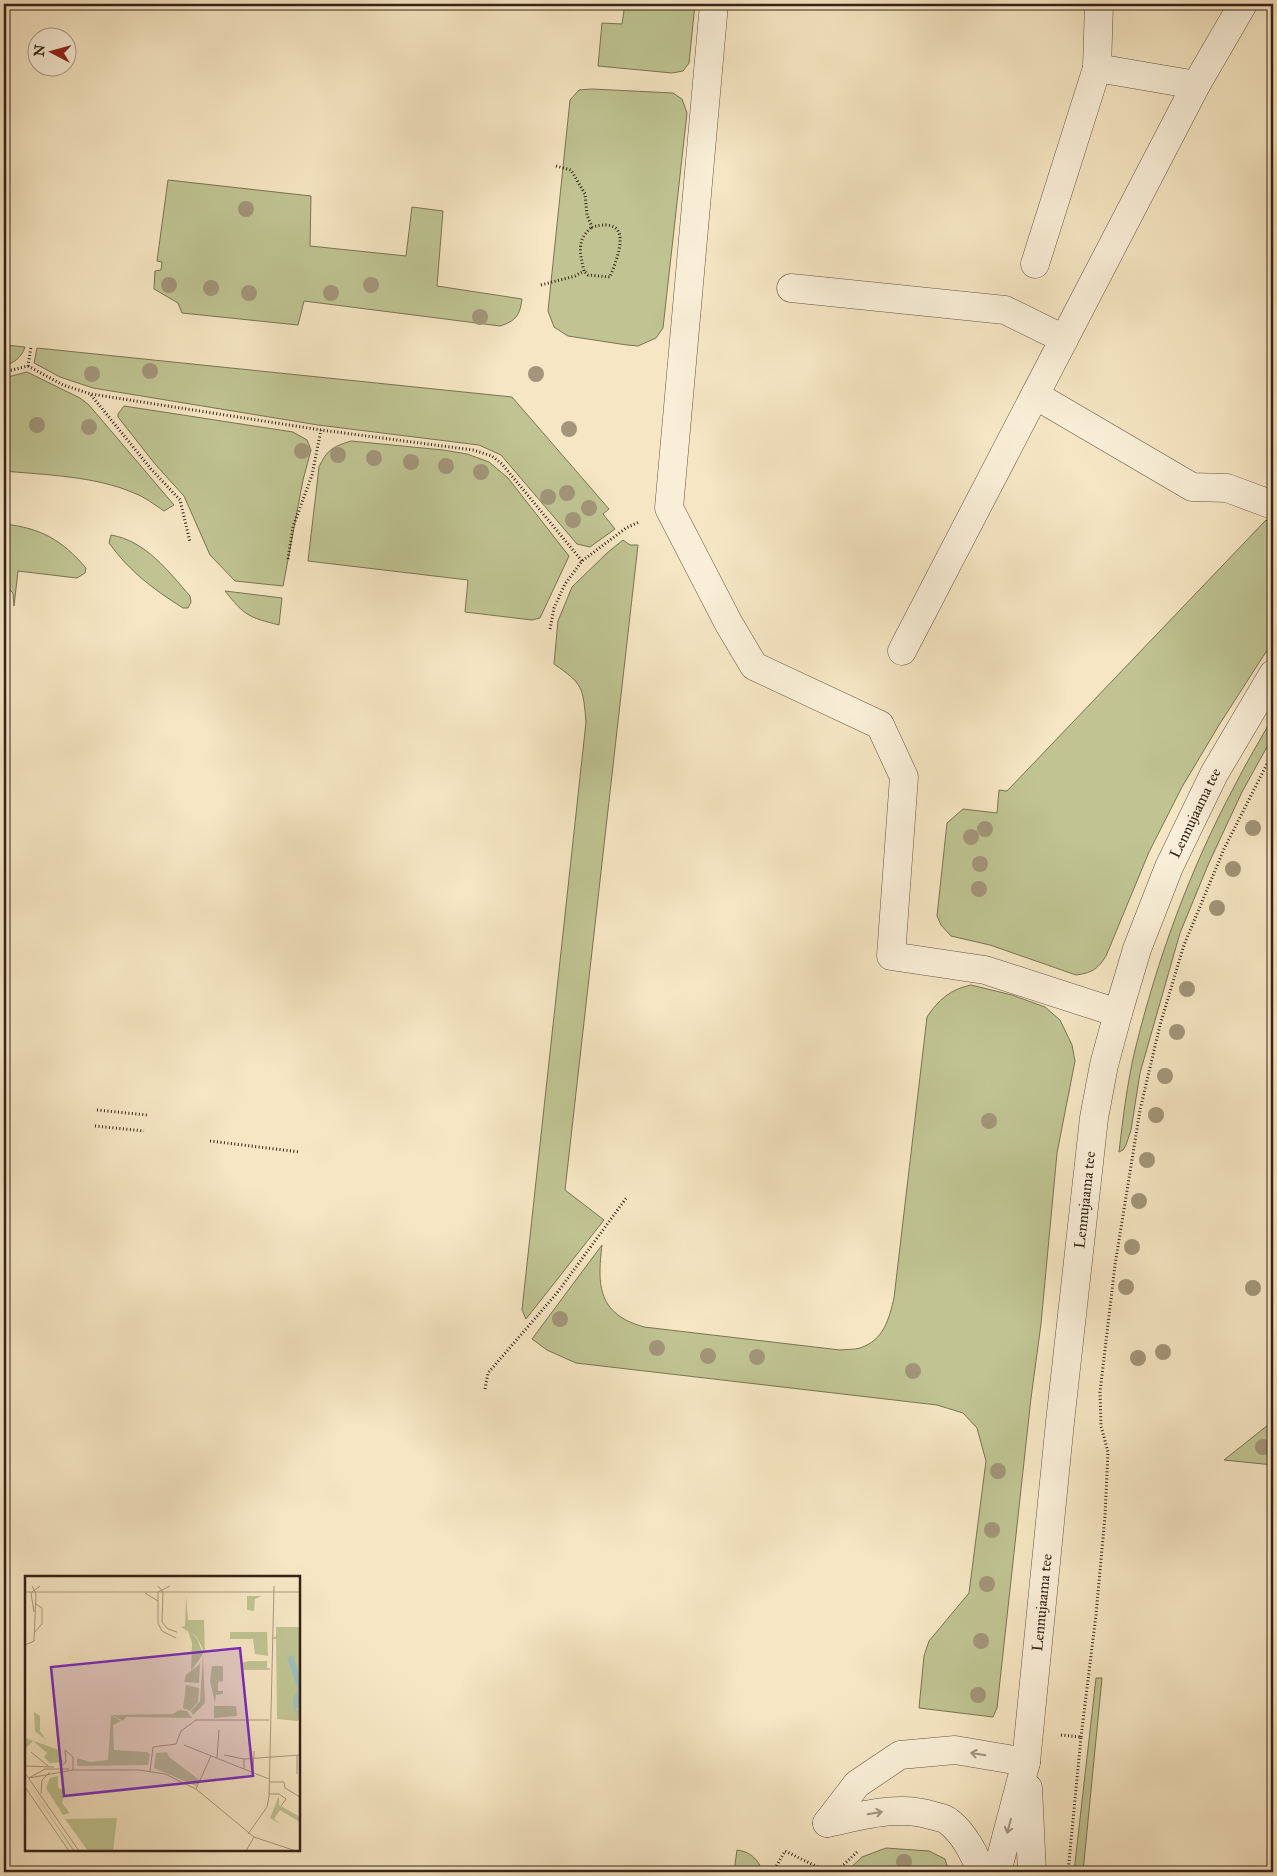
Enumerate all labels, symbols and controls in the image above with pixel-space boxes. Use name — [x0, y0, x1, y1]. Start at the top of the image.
north arrow — [28, 28, 78, 78]
text: N — [30, 44, 49, 57]
street label: Lennujaama tee — [1166, 765, 1225, 861]
street label: Lennujaama tee — [1070, 1150, 1099, 1249]
street label: Lennujaama tee — [1028, 1553, 1056, 1652]
inset map — [25, 1576, 300, 1851]
one-way arrow — [971, 1749, 987, 1759]
one-way arrow — [866, 1808, 882, 1818]
one-way arrow — [1004, 1817, 1013, 1833]

